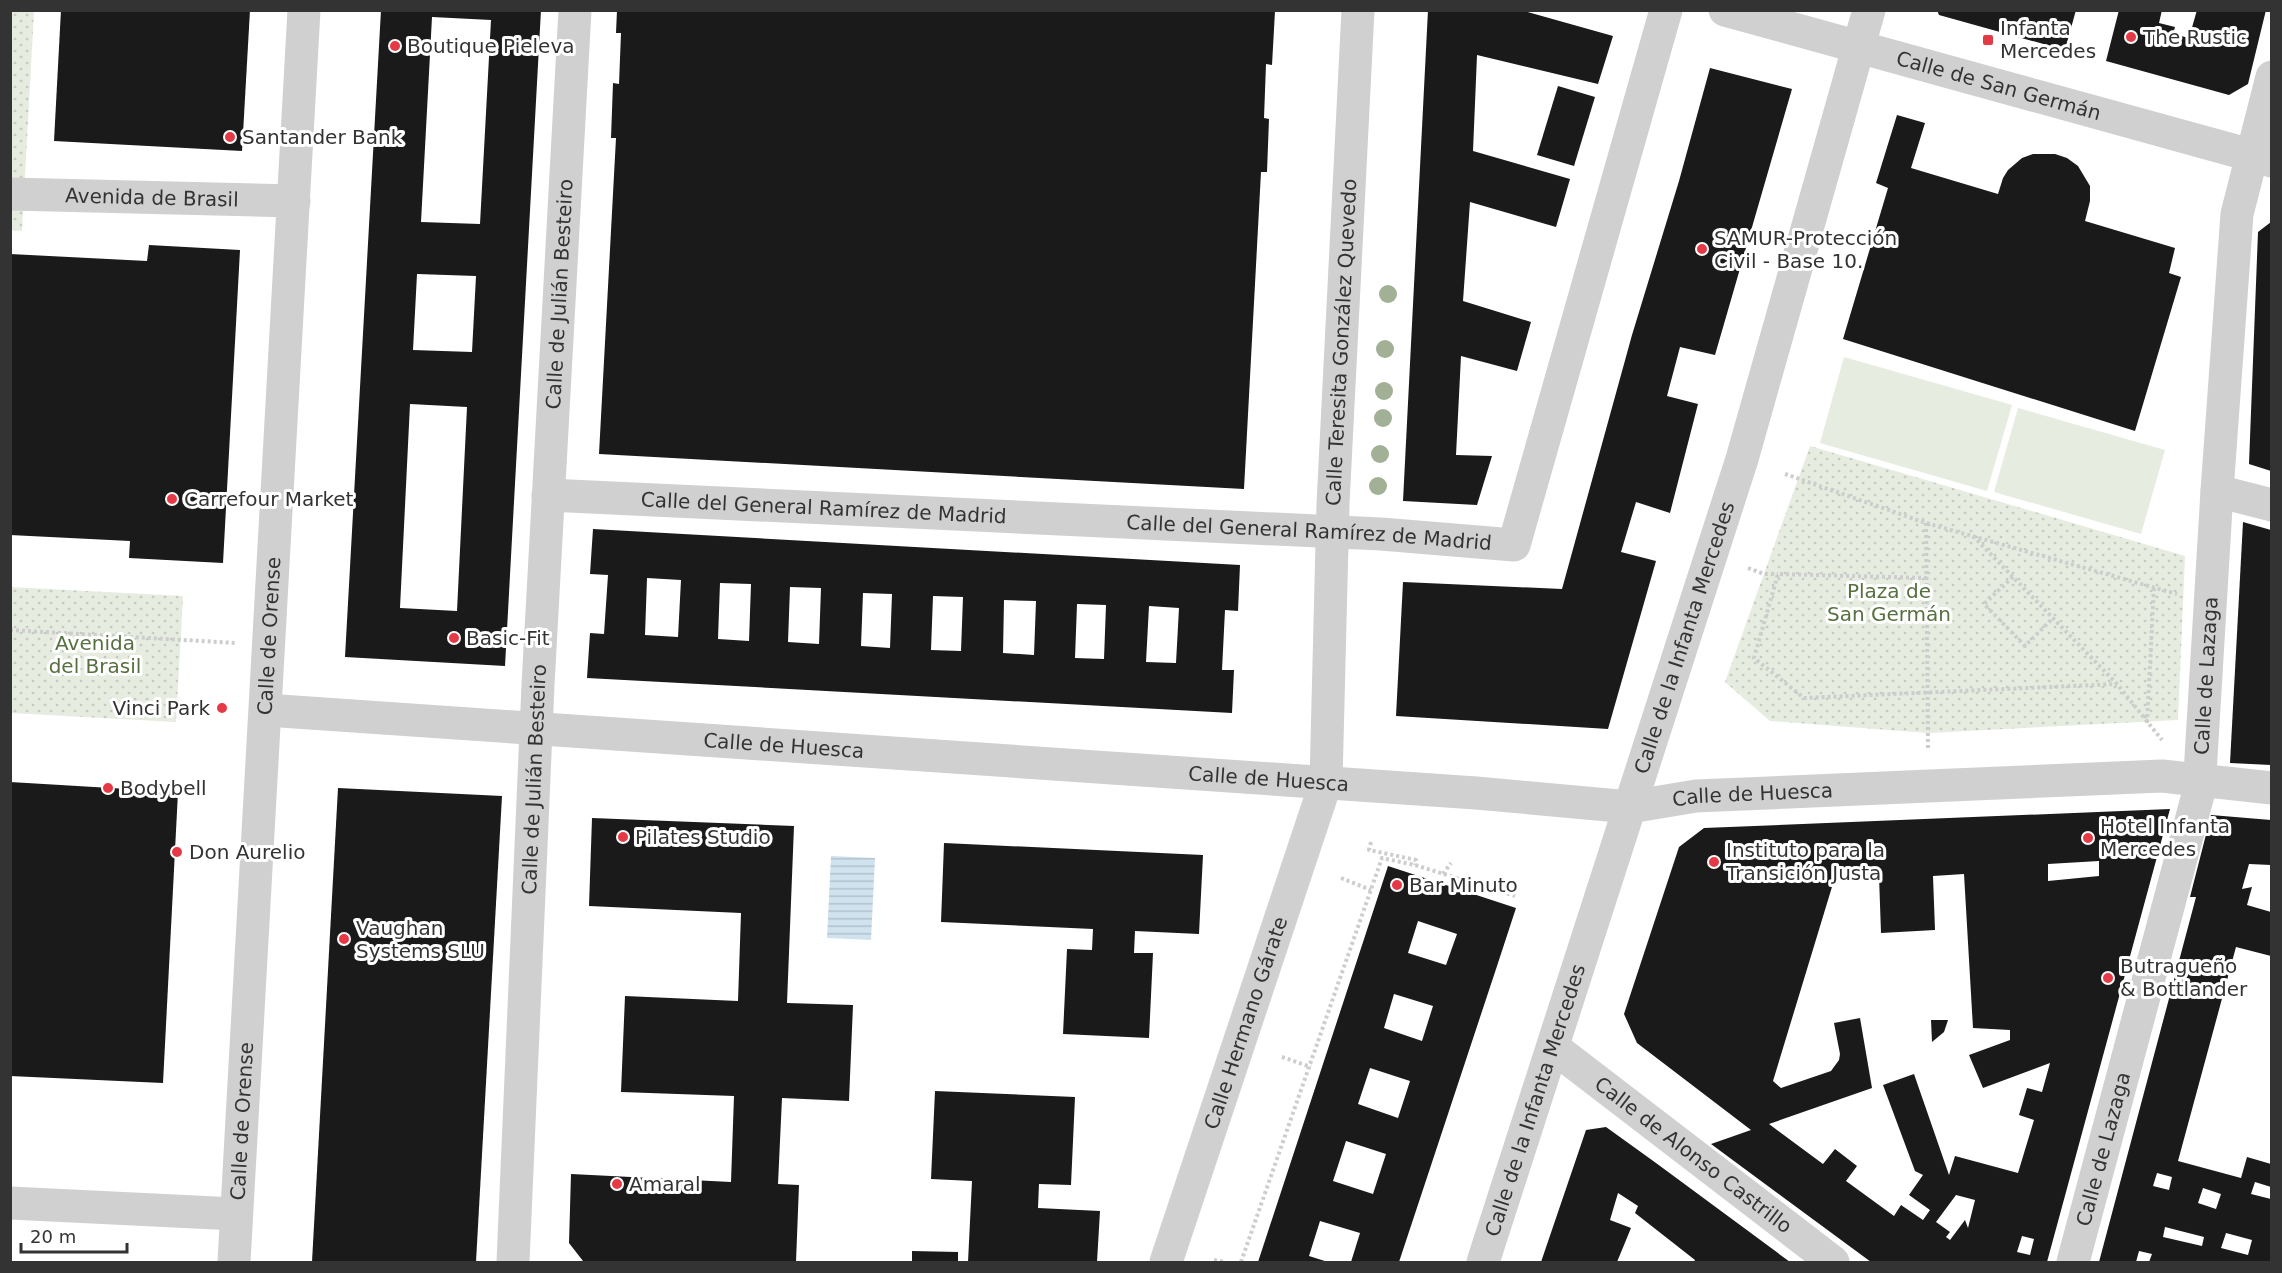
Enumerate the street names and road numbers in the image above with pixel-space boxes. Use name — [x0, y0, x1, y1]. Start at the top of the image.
street label: Calle de San Germán — [1894, 46, 2104, 125]
street label: Calle de Julián Besteiro — [541, 178, 578, 410]
street label: Calle Teresita González Quevedo — [1321, 178, 1361, 506]
street label: Avenida de Brasil — [65, 183, 239, 212]
street label: Calle del General Ramírez de Madrid — [640, 487, 1007, 528]
street label: Calle de la Infanta Mercedes — [1629, 498, 1740, 777]
street label: Calle del General Ramírez de Madrid — [1126, 510, 1493, 555]
street label: Calle de Orense — [253, 556, 285, 716]
street label: Calle de Lazaga — [2189, 596, 2223, 756]
street label: Calle de Julián Besteiro — [517, 664, 551, 895]
street label: Calle de Huesca — [703, 728, 865, 763]
street label: Calle de Huesca — [1187, 761, 1350, 796]
street label: Calle de Huesca — [1670, 778, 1834, 812]
street label: Calle Hermano Gárate — [1199, 913, 1292, 1132]
street label: Calle de la Infanta Mercedes — [1480, 961, 1590, 1239]
street label: Calle de Orense — [225, 1041, 258, 1201]
street label: Calle de Lazaga — [2071, 1069, 2135, 1229]
street label: Calle de Alonso Castrillo — [1590, 1071, 1797, 1238]

